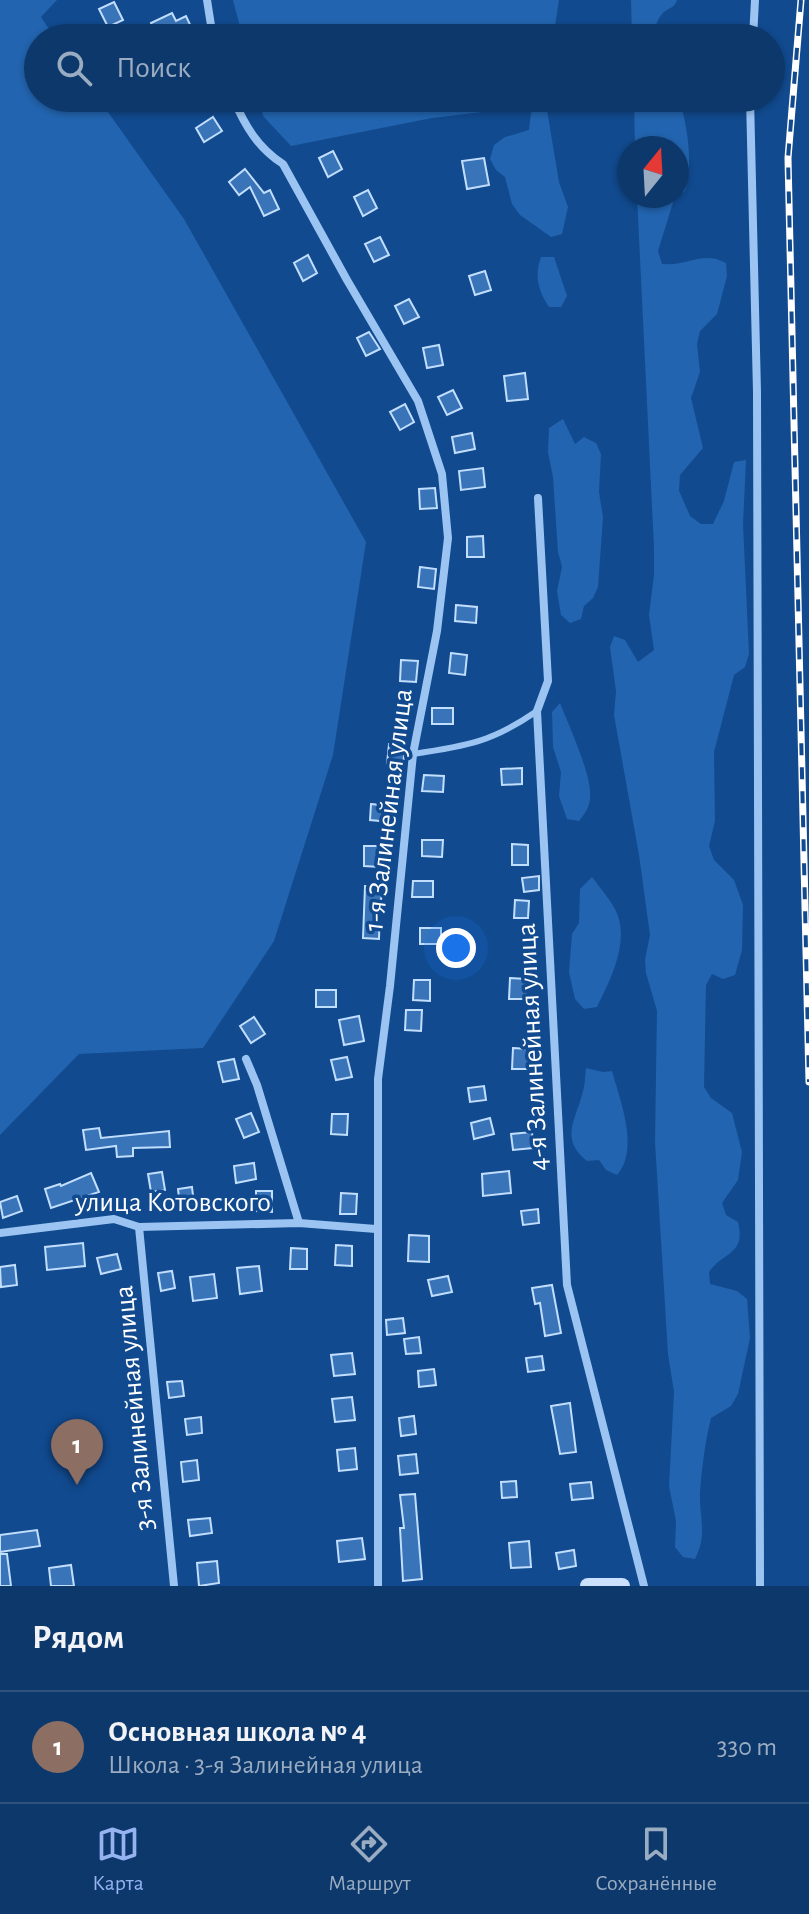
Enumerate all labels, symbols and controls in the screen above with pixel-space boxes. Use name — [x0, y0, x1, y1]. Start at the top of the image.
search box — [24, 24, 785, 112]
icon: search — [52, 46, 96, 90]
text: Поиск — [116, 53, 191, 83]
north arrow — [617, 136, 689, 208]
street label: 1-я Залинейная улица — [360, 687, 418, 933]
street label: 4-я Залинейная улица — [513, 922, 553, 1172]
your location — [436, 928, 476, 968]
street label: улица Котовского — [74, 1189, 271, 1217]
street label: 3-я Залинейная улица — [110, 1284, 160, 1532]
pin: 1 — [51, 1419, 103, 1485]
text: Рядом — [32, 1621, 124, 1655]
text: Основная школа № 4 — [108, 1717, 367, 1747]
text: 1 — [53, 1734, 63, 1760]
text: 330 m — [717, 1734, 777, 1760]
text: Школа · 3-я Залинейная улица — [108, 1752, 423, 1778]
tab: Карта — [92, 1822, 144, 1896]
tab: Маршрут — [328, 1822, 411, 1896]
tab: Сохранённые — [595, 1822, 717, 1896]

